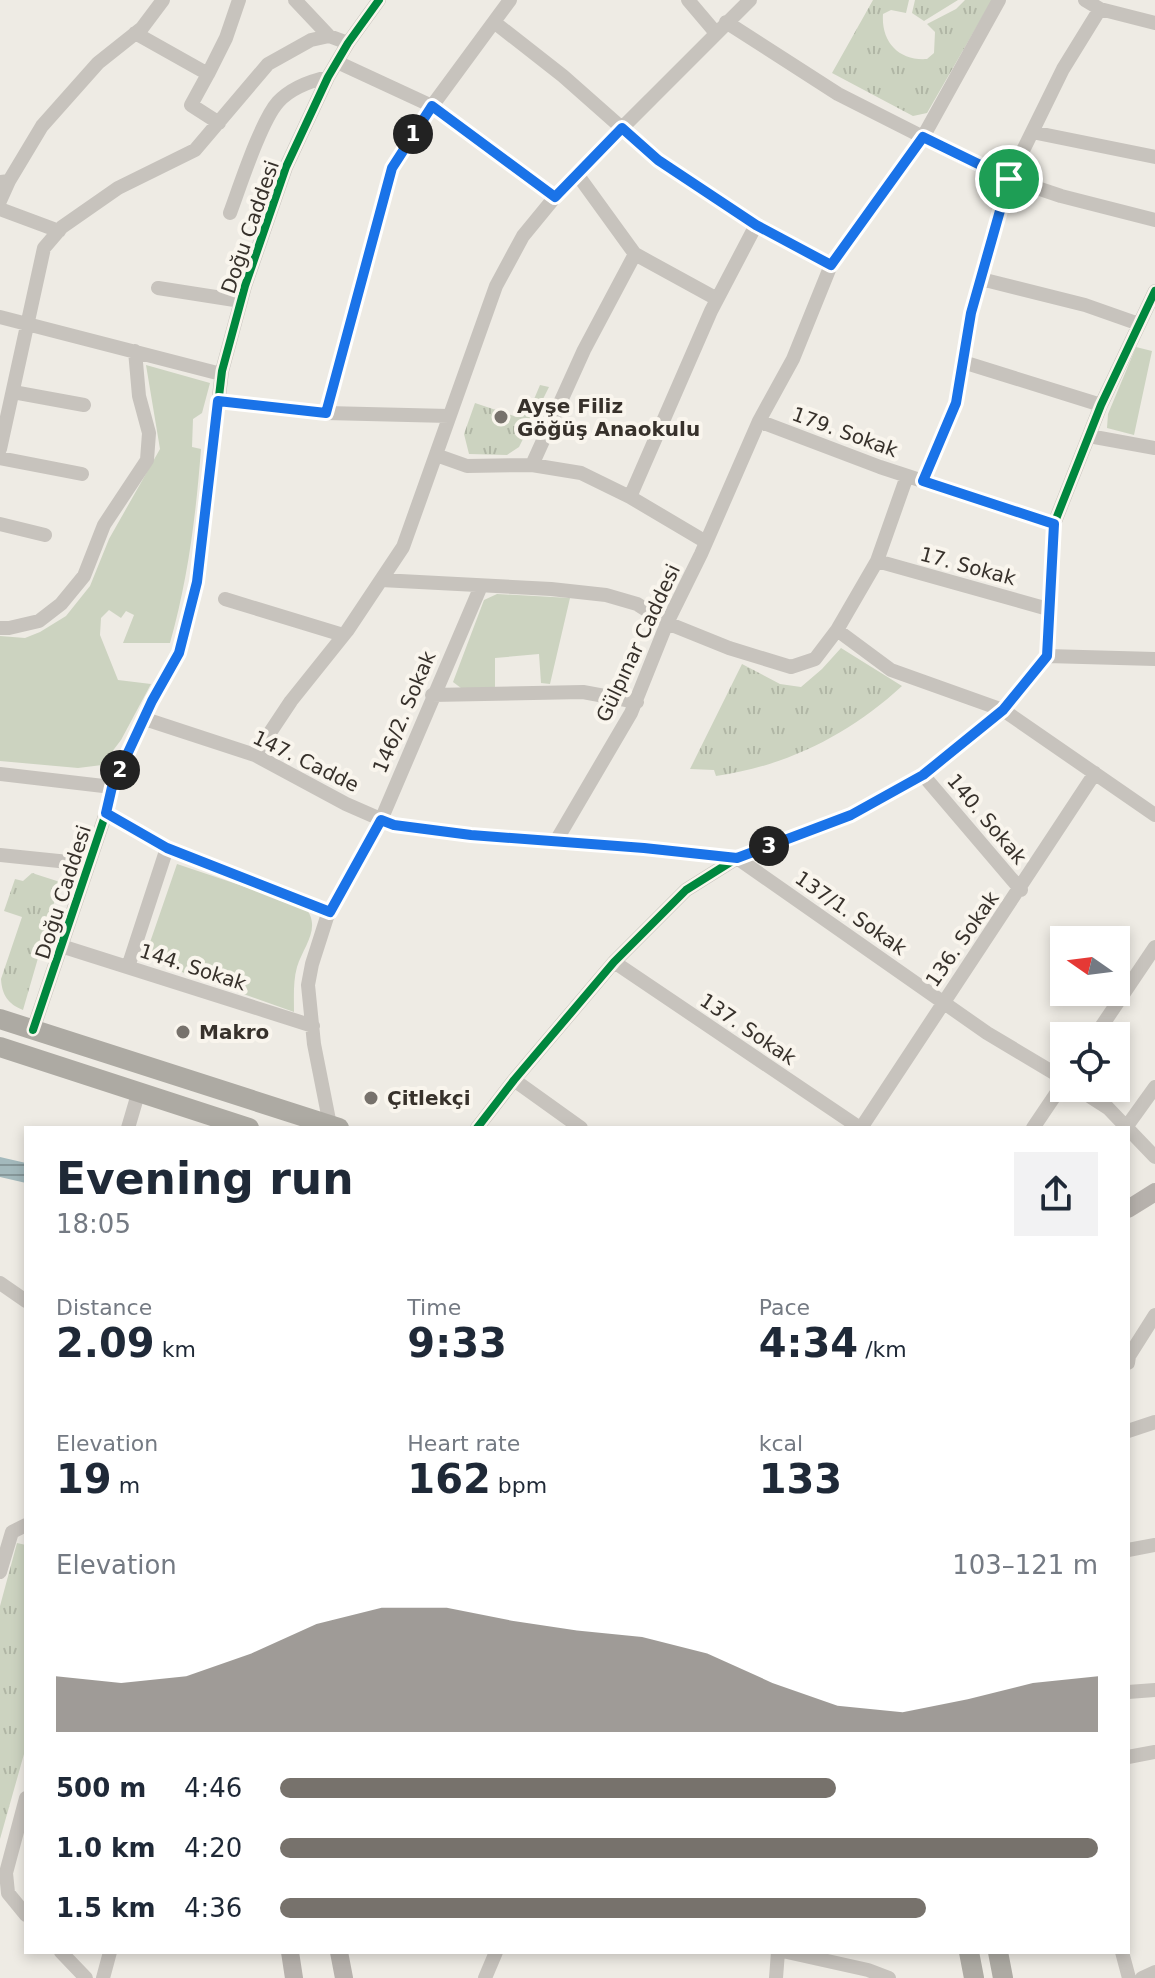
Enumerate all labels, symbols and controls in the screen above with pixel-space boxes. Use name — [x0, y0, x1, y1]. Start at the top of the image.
pin: 1 — [393, 114, 433, 154]
text: 1 — [405, 121, 421, 146]
pin — [975, 145, 1043, 213]
street label: Doğu Caddesi — [216, 157, 284, 297]
icon: arrive — [987, 157, 1031, 201]
place label: Ayşe Filiz Göğüş Anaokulu — [517, 394, 700, 441]
street label: 179. Sokak — [789, 402, 902, 462]
marker: Ayşe Filiz Göğüş Anaokulu — [492, 408, 510, 426]
street label: 17. Sokak — [917, 542, 1019, 590]
street label: Gülpınar Caddesi — [591, 560, 685, 726]
street label: 146/2. Sokak — [367, 647, 441, 777]
street label: 147. Cadde — [249, 725, 363, 797]
pin: 2 — [100, 750, 140, 790]
text: 2 — [112, 757, 128, 782]
street label: 140. Sokak — [942, 769, 1032, 870]
street label: Doğu Caddesi — [30, 822, 96, 962]
pin: 3 — [749, 826, 789, 866]
text: 3 — [761, 833, 777, 858]
street label: 137/1. Sokak — [791, 866, 912, 960]
street label: 136. Sokak — [920, 886, 1004, 991]
north arrow — [1050, 926, 1130, 1006]
map controls — [1050, 926, 1130, 1102]
street label: 144. Sokak — [137, 938, 250, 996]
street label: 137. Sokak — [695, 988, 801, 1070]
place label: Makro — [199, 1020, 269, 1044]
button: locate — [1050, 1022, 1130, 1102]
marker: Makro — [174, 1023, 192, 1041]
place label: Çitlekçi — [387, 1086, 471, 1110]
marker: Çitlekçi — [362, 1089, 380, 1107]
button: share — [1014, 1152, 1098, 1236]
text: Evening run — [56, 1153, 353, 1204]
text: 18:05 — [56, 1209, 131, 1239]
text: Distance — [56, 1295, 152, 1320]
text: Time — [407, 1295, 461, 1320]
text: Pace — [759, 1295, 810, 1320]
text: 2.09 — [56, 1320, 155, 1366]
text: 9:33 — [407, 1320, 507, 1366]
text: 4:34 — [759, 1320, 858, 1366]
text: km — [155, 1337, 196, 1362]
text: /km — [858, 1337, 907, 1362]
text: Elevation — [56, 1431, 158, 1456]
text: Heart rate — [407, 1431, 520, 1456]
text: kcal — [759, 1431, 803, 1456]
text: 19 — [56, 1456, 112, 1502]
text: 162 — [407, 1456, 491, 1502]
text: 133 — [759, 1456, 842, 1502]
text: m — [112, 1473, 140, 1498]
text: bpm — [491, 1473, 547, 1498]
text: Elevation — [56, 1550, 177, 1580]
text: 103–121 m — [952, 1550, 1098, 1580]
text: 500 m — [56, 1773, 146, 1803]
text: 4:46 — [184, 1773, 242, 1803]
text: 1.0 km — [56, 1833, 156, 1863]
text: 4:20 — [184, 1833, 242, 1863]
text: 1.5 km — [56, 1893, 156, 1923]
text: 4:36 — [184, 1893, 242, 1923]

